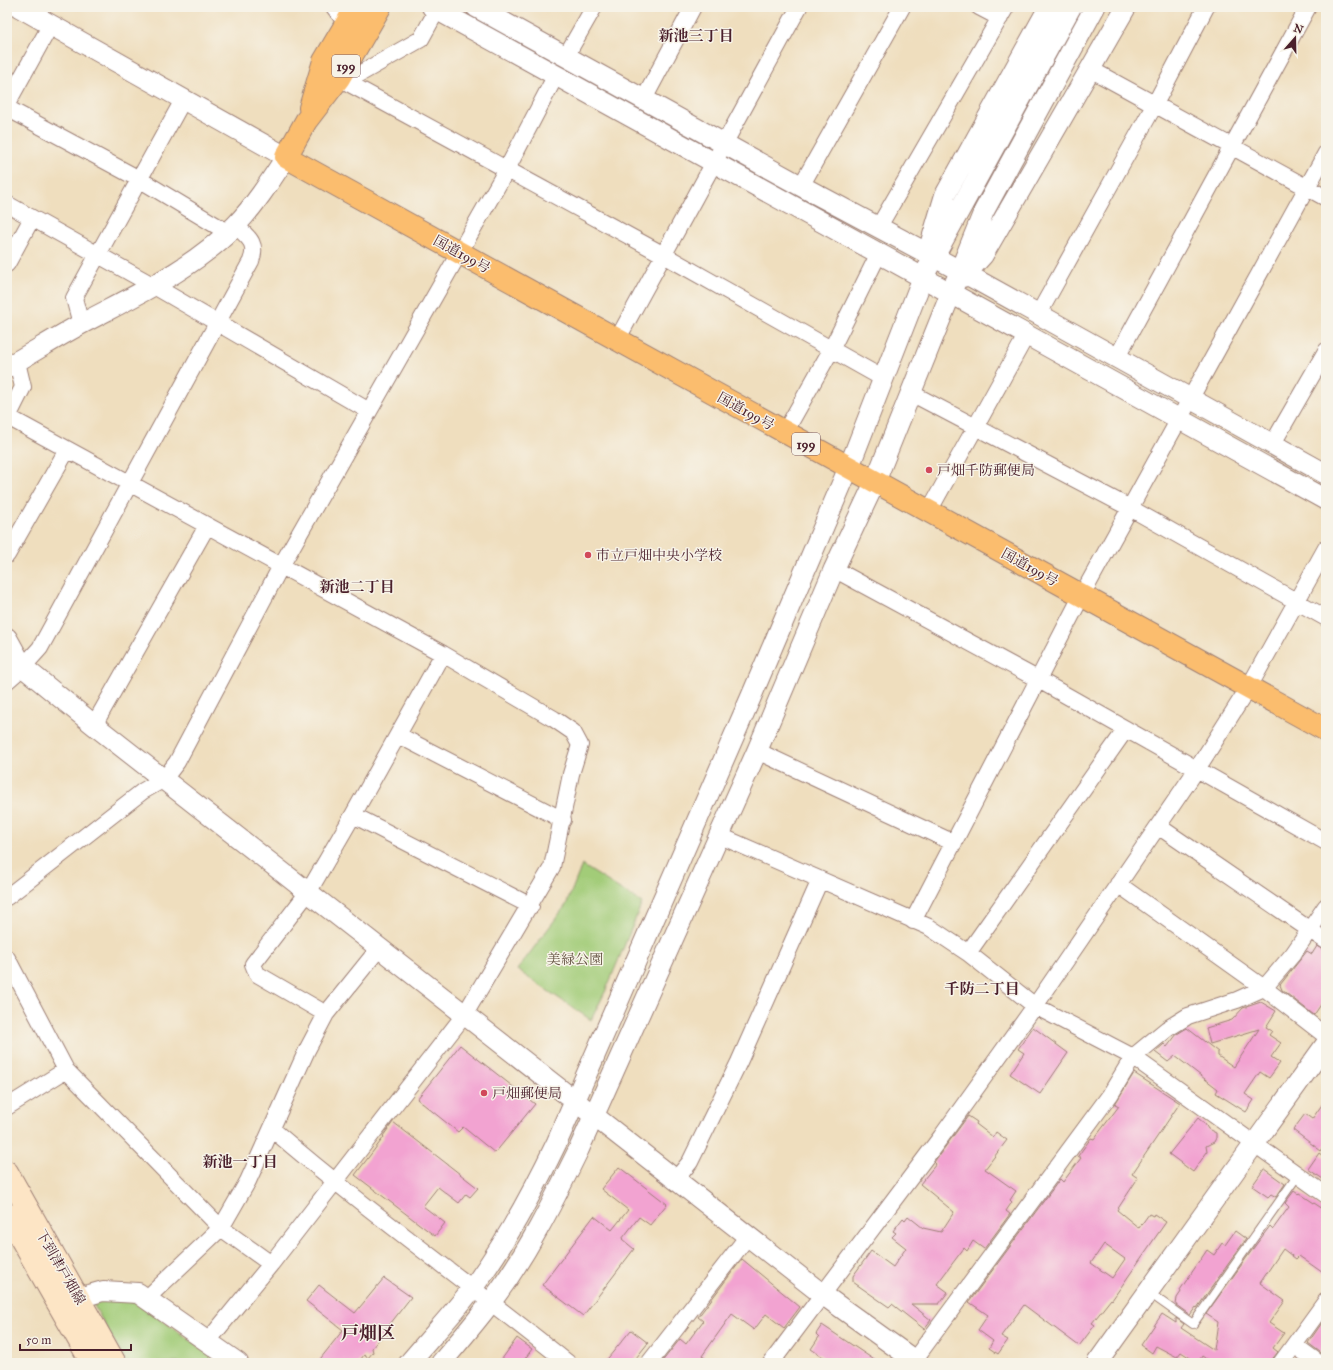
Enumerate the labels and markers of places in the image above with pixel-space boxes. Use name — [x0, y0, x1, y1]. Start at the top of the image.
place label: 戸畑千防郵便局 — [937, 462, 1035, 479]
marker: 戸畑千防郵便局 — [924, 465, 934, 475]
place label: 市立戸畑中央小学校 — [596, 547, 722, 564]
marker: 市立戸畑中央小学校 — [583, 550, 593, 560]
place label: 戸畑郵便局 — [492, 1085, 562, 1102]
marker: 戸畑郵便局 — [479, 1088, 489, 1098]

